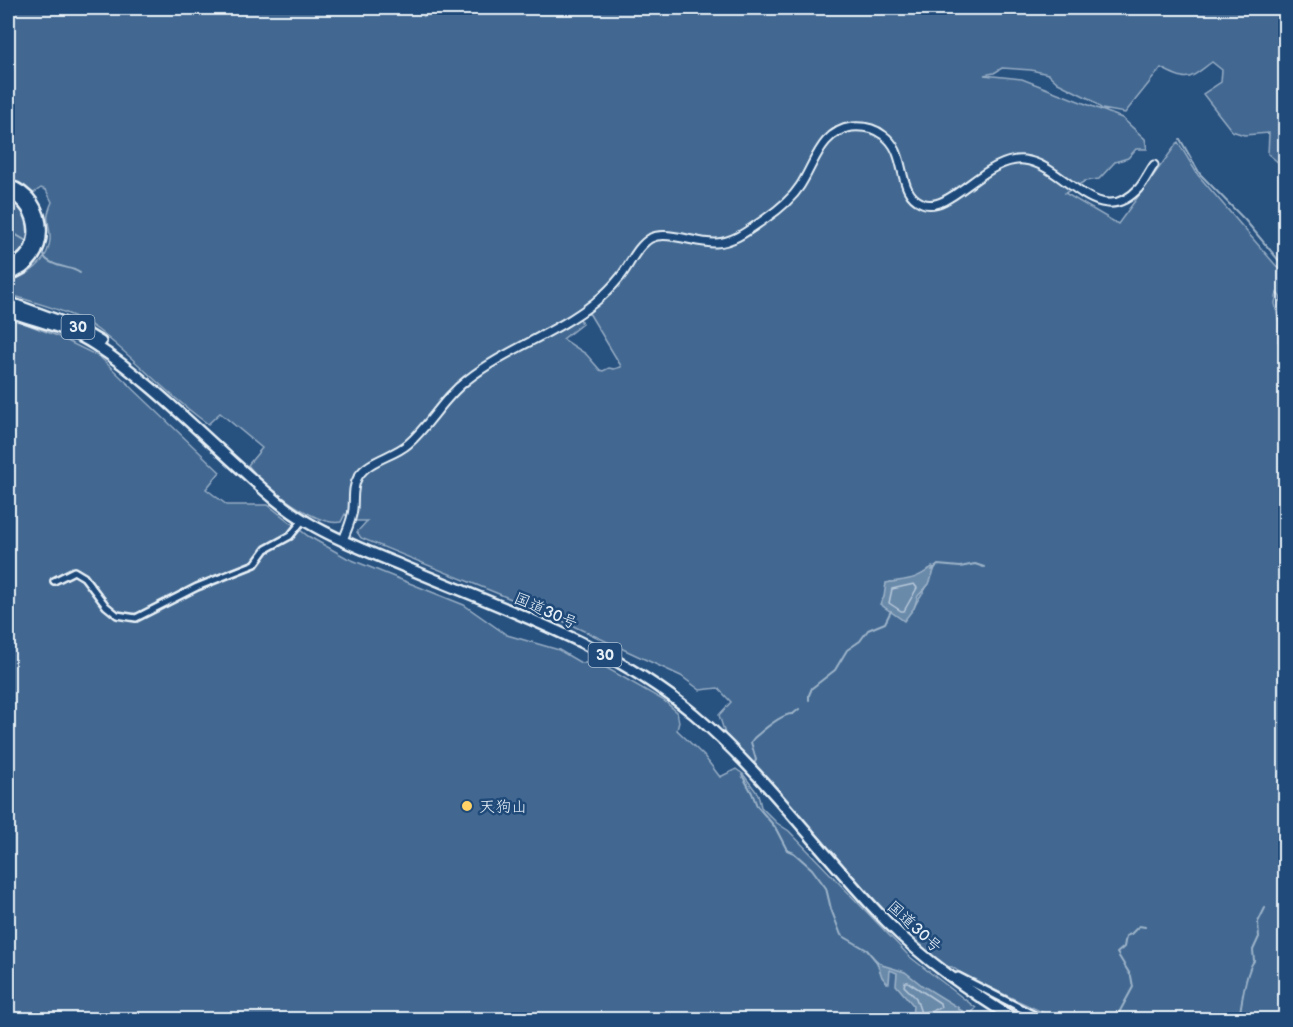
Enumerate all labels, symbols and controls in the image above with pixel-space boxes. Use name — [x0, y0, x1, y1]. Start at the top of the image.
road number: 30 — [62, 315, 94, 339]
street label: 国道30号 — [511, 589, 580, 634]
road number: 30 — [588, 643, 622, 667]
place label: 天狗山 — [479, 798, 527, 817]
marker: 天狗山 — [460, 799, 474, 813]
street label: 国道30号 — [883, 897, 945, 957]

